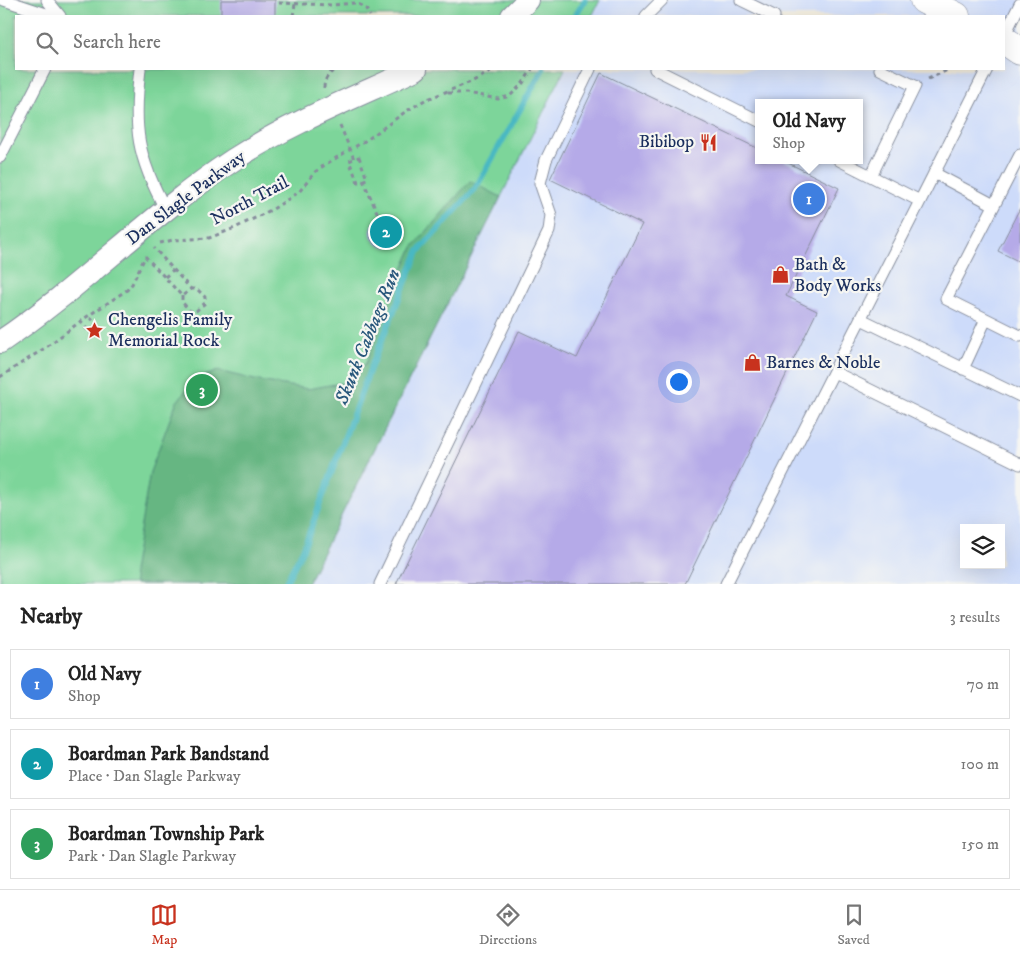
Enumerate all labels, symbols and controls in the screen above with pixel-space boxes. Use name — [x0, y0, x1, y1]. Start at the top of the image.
search box — [15, 15, 1005, 70]
icon: search — [33, 29, 61, 57]
text: Search here — [73, 31, 161, 54]
popup — [755, 99, 863, 164]
text: Old Navy — [772, 110, 846, 133]
place label: Bibibop — [639, 131, 694, 153]
restaurant icon: Bibibop — [698, 132, 718, 152]
text: Shop — [772, 133, 805, 153]
street label: Dan Slagle Parkway — [122, 146, 250, 250]
street label: North Trail — [207, 171, 293, 231]
pin: 1 — [793, 180, 825, 218]
pin: 2 — [370, 213, 402, 251]
place label: Bath & Body Works — [794, 254, 881, 297]
shop icon: Bath & Body Works — [770, 265, 790, 285]
water label: Skunk Cabbage Run — [330, 266, 406, 409]
place label: Chengelis Family Memorial Rock — [108, 309, 233, 352]
place icon: Chengelis Family Memorial Rock — [84, 320, 104, 340]
place label: Barnes & Noble — [766, 352, 880, 374]
shop icon: Barnes & Noble — [742, 353, 762, 373]
your location — [666, 369, 692, 395]
pin: 3 — [186, 371, 218, 409]
map controls — [960, 524, 1005, 569]
button: layers — [960, 524, 1005, 569]
text: Nearby — [20, 604, 82, 630]
text: 3 results — [950, 607, 1000, 627]
text: Old Navy — [68, 663, 141, 686]
text: 1 — [34, 674, 40, 694]
text: 70 m — [967, 674, 999, 694]
text: Shop — [68, 686, 101, 706]
text: Boardman Park Bandstand — [68, 743, 269, 766]
text: 2 — [33, 754, 41, 774]
text: 100 m — [961, 754, 999, 774]
text: Place · Dan Slagle Parkway — [68, 766, 241, 786]
text: Boardman Township Park — [68, 823, 264, 846]
text: 3 — [34, 834, 40, 854]
text: 150 m — [961, 834, 999, 854]
text: Park · Dan Slagle Parkway — [68, 846, 236, 866]
tab: Map — [150, 901, 178, 949]
tab: Directions — [479, 901, 537, 949]
tab: Saved — [838, 901, 870, 949]

